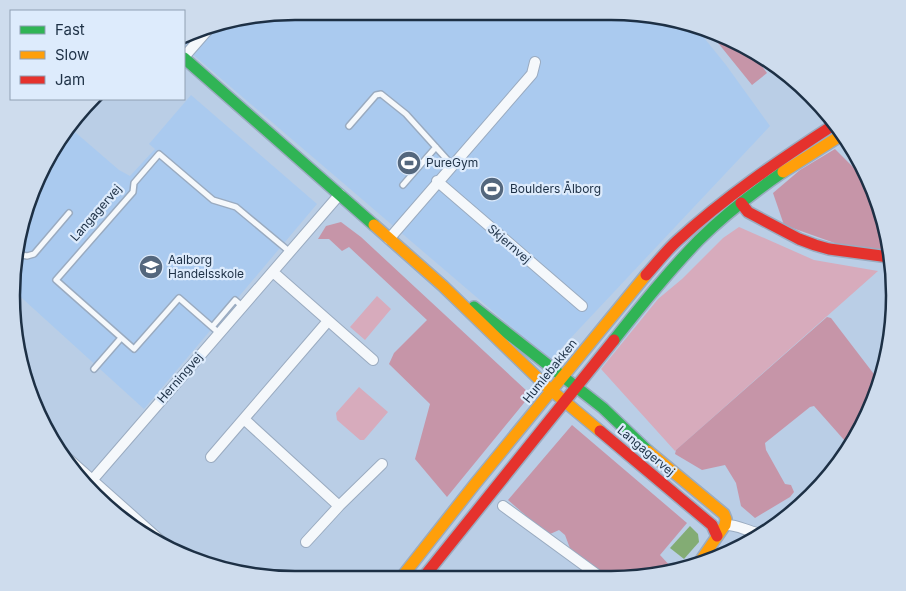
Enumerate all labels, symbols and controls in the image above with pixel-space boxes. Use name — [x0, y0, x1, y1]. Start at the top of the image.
legend — [10, 10, 185, 100]
text: Fast — [55, 20, 85, 39]
text: Slow — [55, 45, 89, 64]
text: Jam — [55, 70, 85, 89]
sports icon: PureGym — [396, 150, 422, 176]
place label: PureGym — [426, 155, 478, 170]
sports icon: Boulders Ålborg — [479, 176, 505, 202]
street label: Langagervej — [67, 181, 124, 244]
place label: Boulders Ålborg — [510, 181, 601, 196]
street label: Skjernvej — [485, 221, 534, 266]
place label: Aalborg Handelsskole — [168, 252, 244, 281]
school or university icon: Aalborg Handelsskole — [138, 254, 164, 280]
street label: Humlebakken — [519, 336, 580, 406]
street label: Herningvej — [154, 349, 206, 406]
street label: Langagervej — [615, 422, 678, 479]

